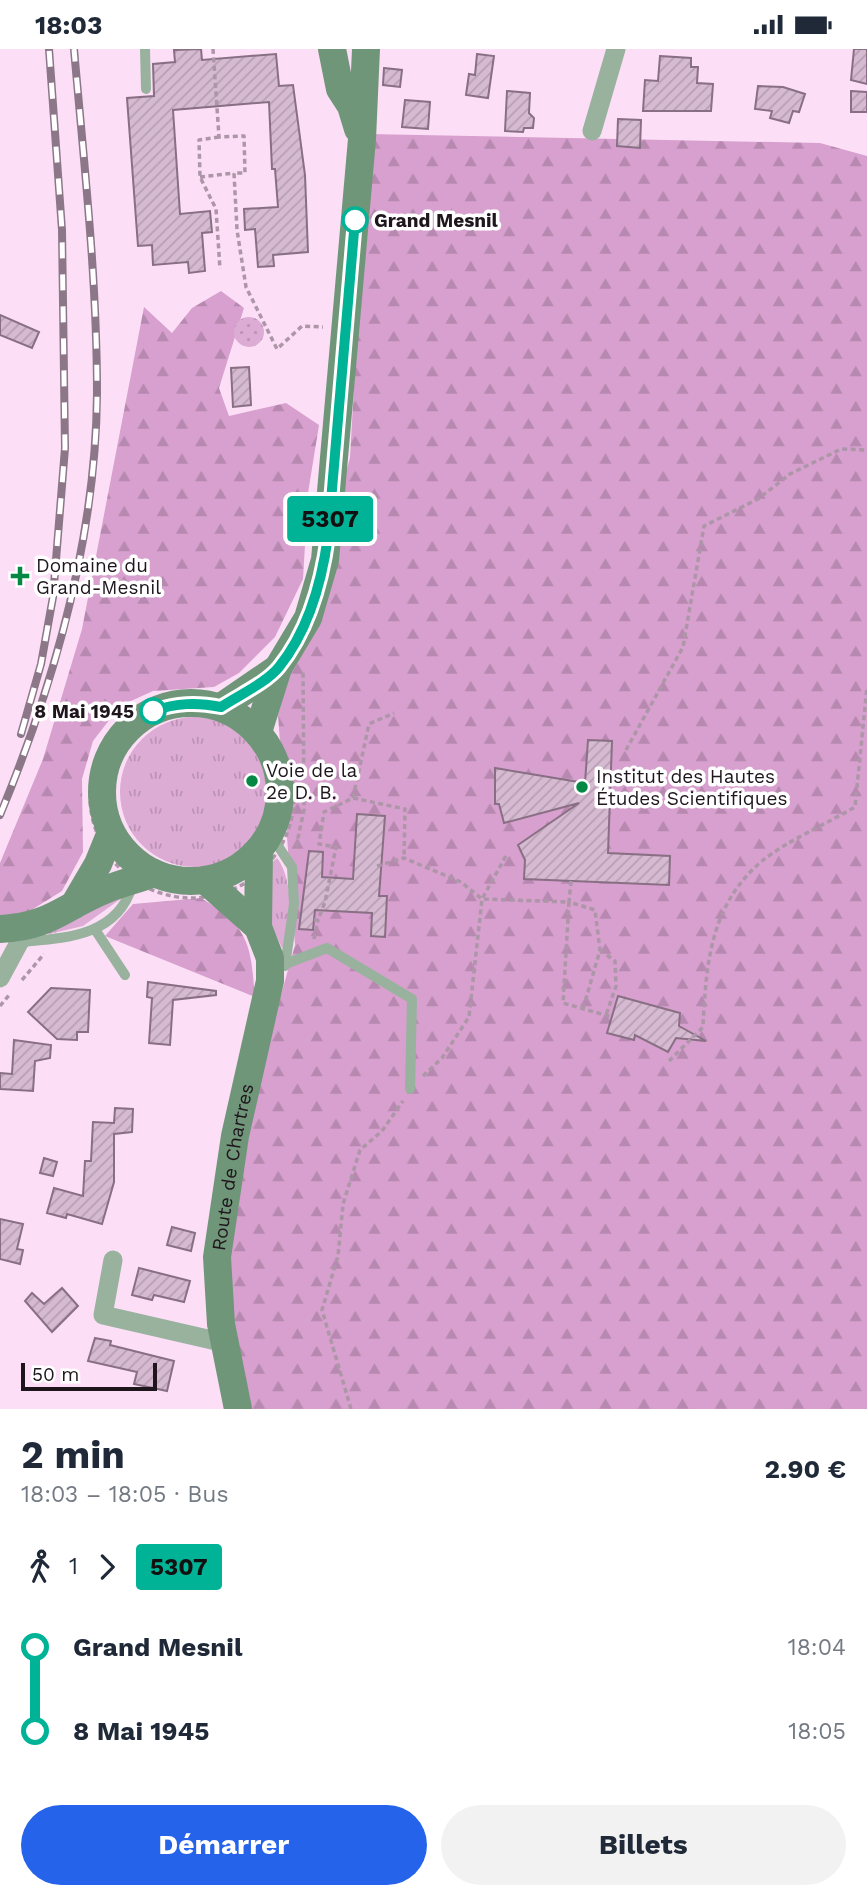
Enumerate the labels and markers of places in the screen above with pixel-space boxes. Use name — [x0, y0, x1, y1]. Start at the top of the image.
marker: Grand Mesnil — [342, 207, 368, 233]
place label: Grand Mesnil — [374, 209, 499, 232]
place label: Domaine du Grand-Mesnil — [36, 554, 161, 599]
marker: Domaine du Grand-Mesnil — [10, 566, 30, 586]
marker: 8 Mai 1945 — [140, 698, 166, 724]
place label: 8 Mai 1945 — [34, 700, 134, 723]
place label: Voie de la 2e D. B. — [266, 759, 358, 804]
place label: Institut des Hautes Études Scientifiques — [596, 765, 787, 810]
marker: Voie de la 2e D. B. — [244, 773, 260, 789]
marker: Institut des Hautes Études Scientifiques — [574, 779, 590, 795]

